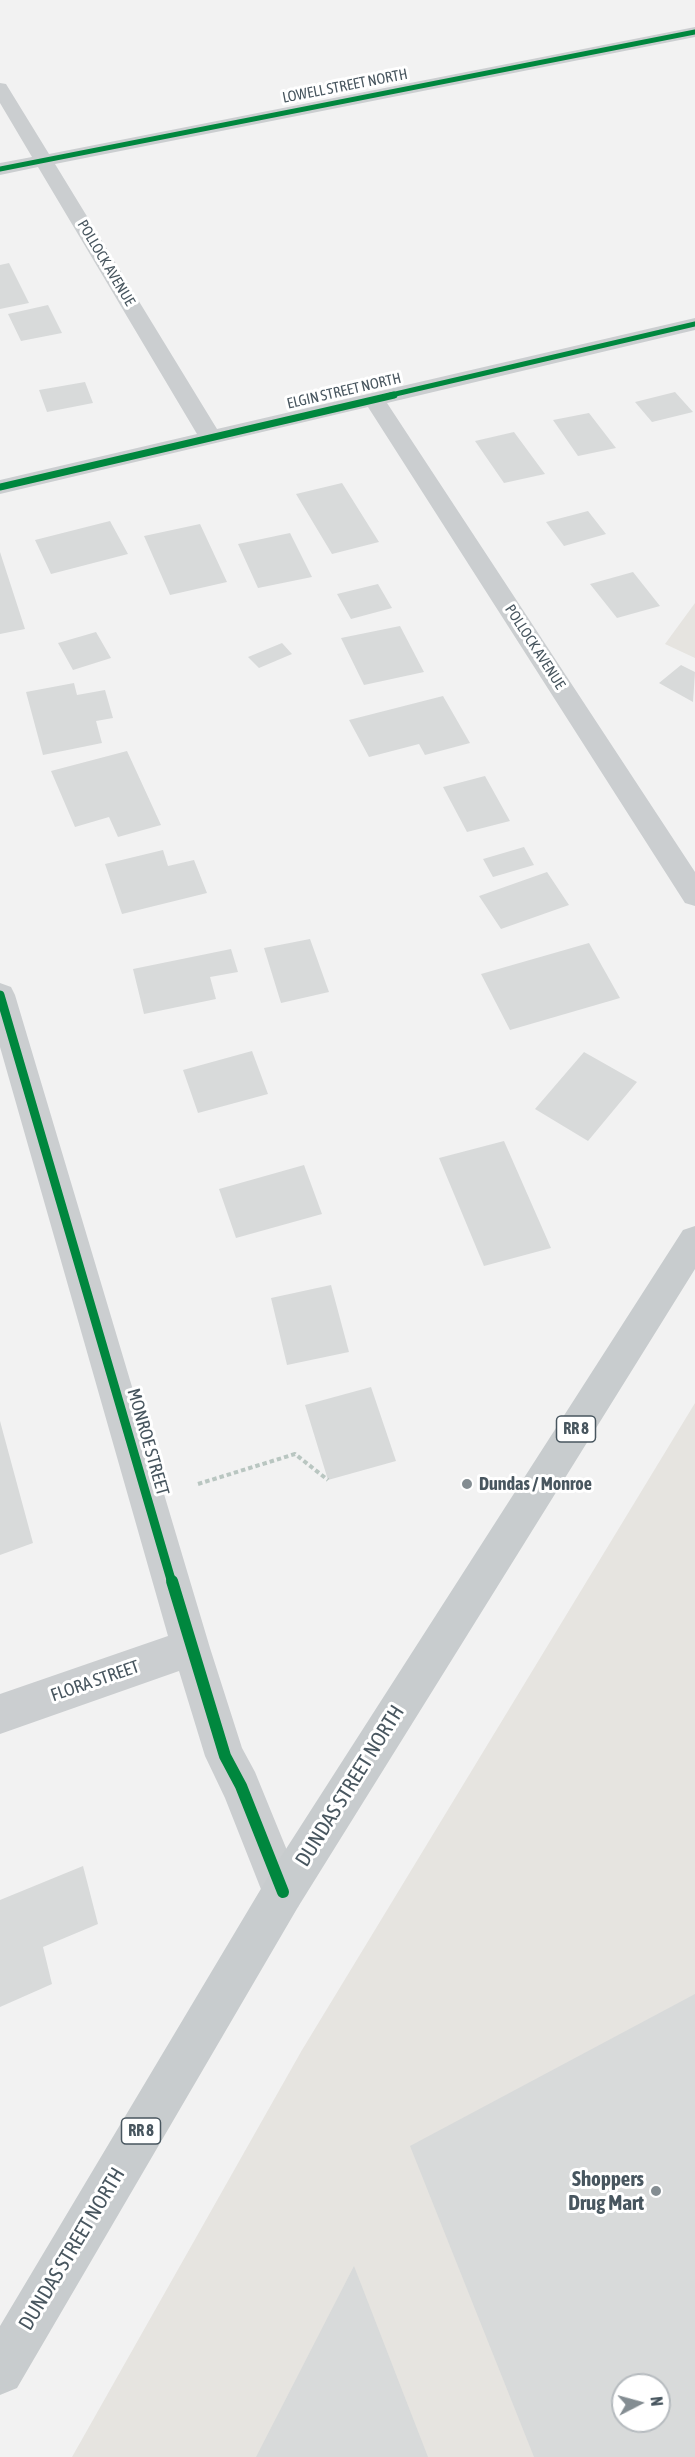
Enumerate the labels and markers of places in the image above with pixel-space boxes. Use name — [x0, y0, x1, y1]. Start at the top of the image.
place label: Dundas / Monroe — [479, 1473, 592, 1495]
marker: Dundas / Monroe — [460, 1477, 474, 1491]
place label: Shoppers Drug Mart — [568, 2166, 644, 2216]
marker: Shoppers Drug Mart — [649, 2184, 663, 2198]

